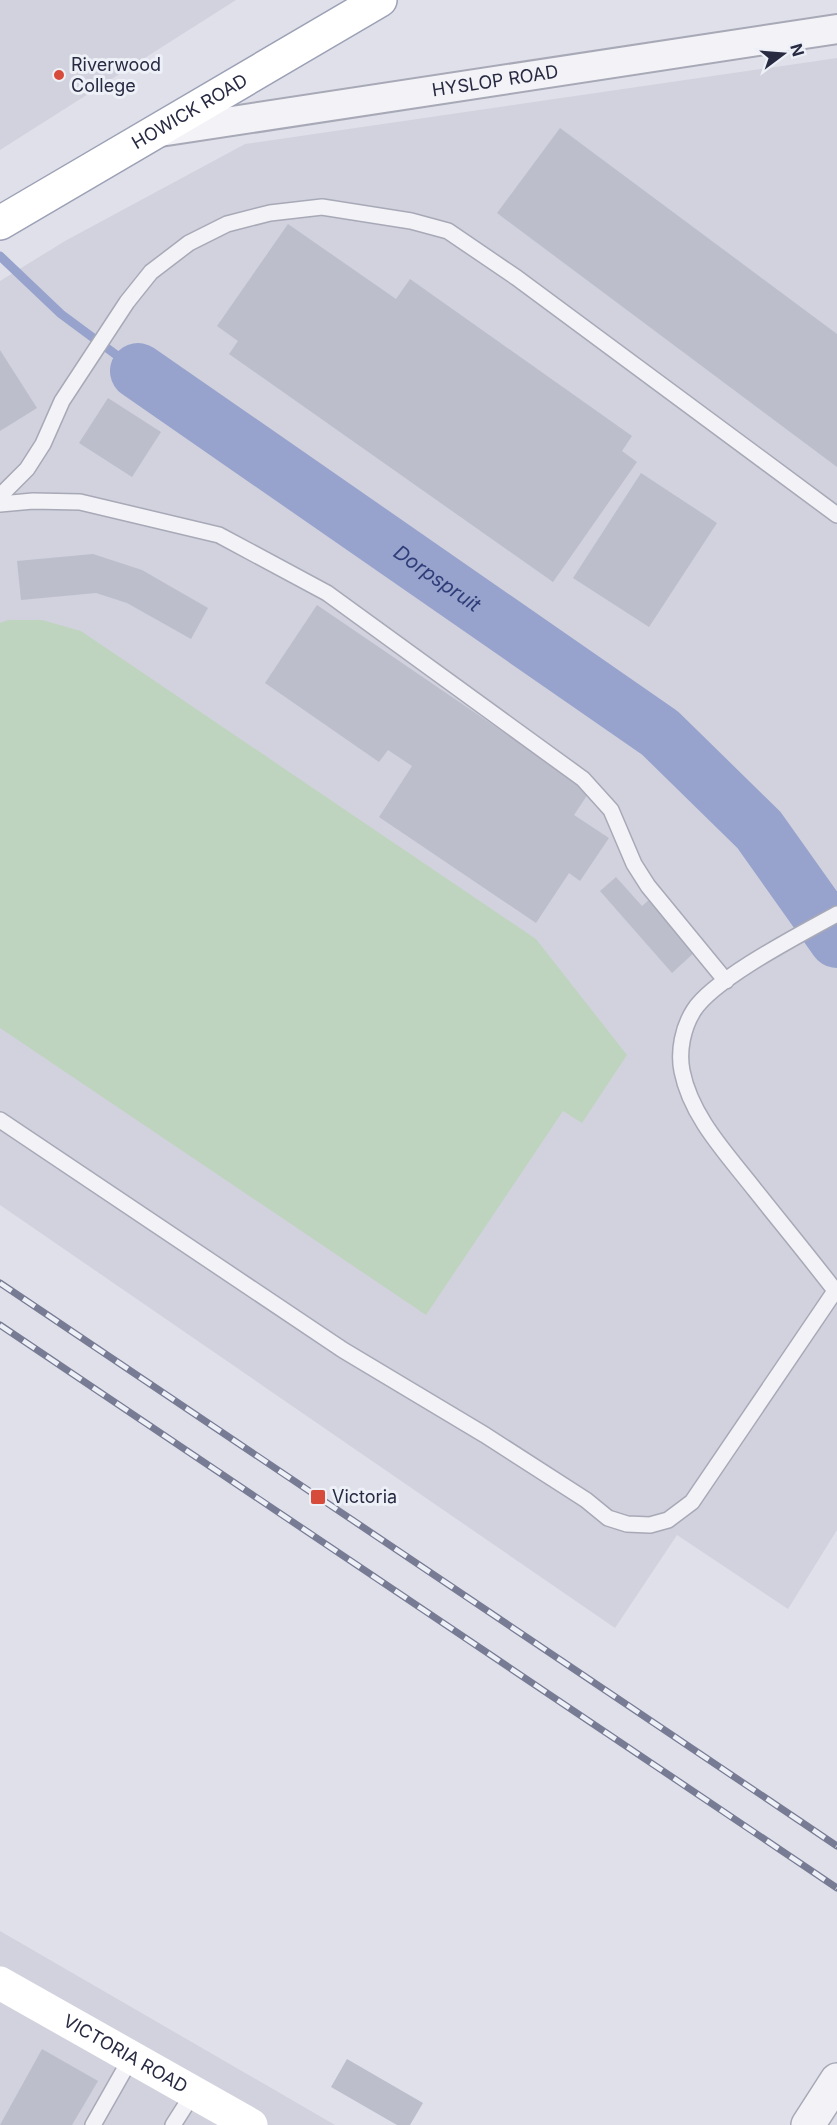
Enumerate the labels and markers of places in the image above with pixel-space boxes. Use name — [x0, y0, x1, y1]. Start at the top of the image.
place label: Riverwood College — [71, 54, 161, 96]
marker: Riverwood College — [52, 68, 66, 82]
place label: Victoria — [332, 1486, 397, 1507]
marker: Victoria — [309, 1488, 327, 1506]

